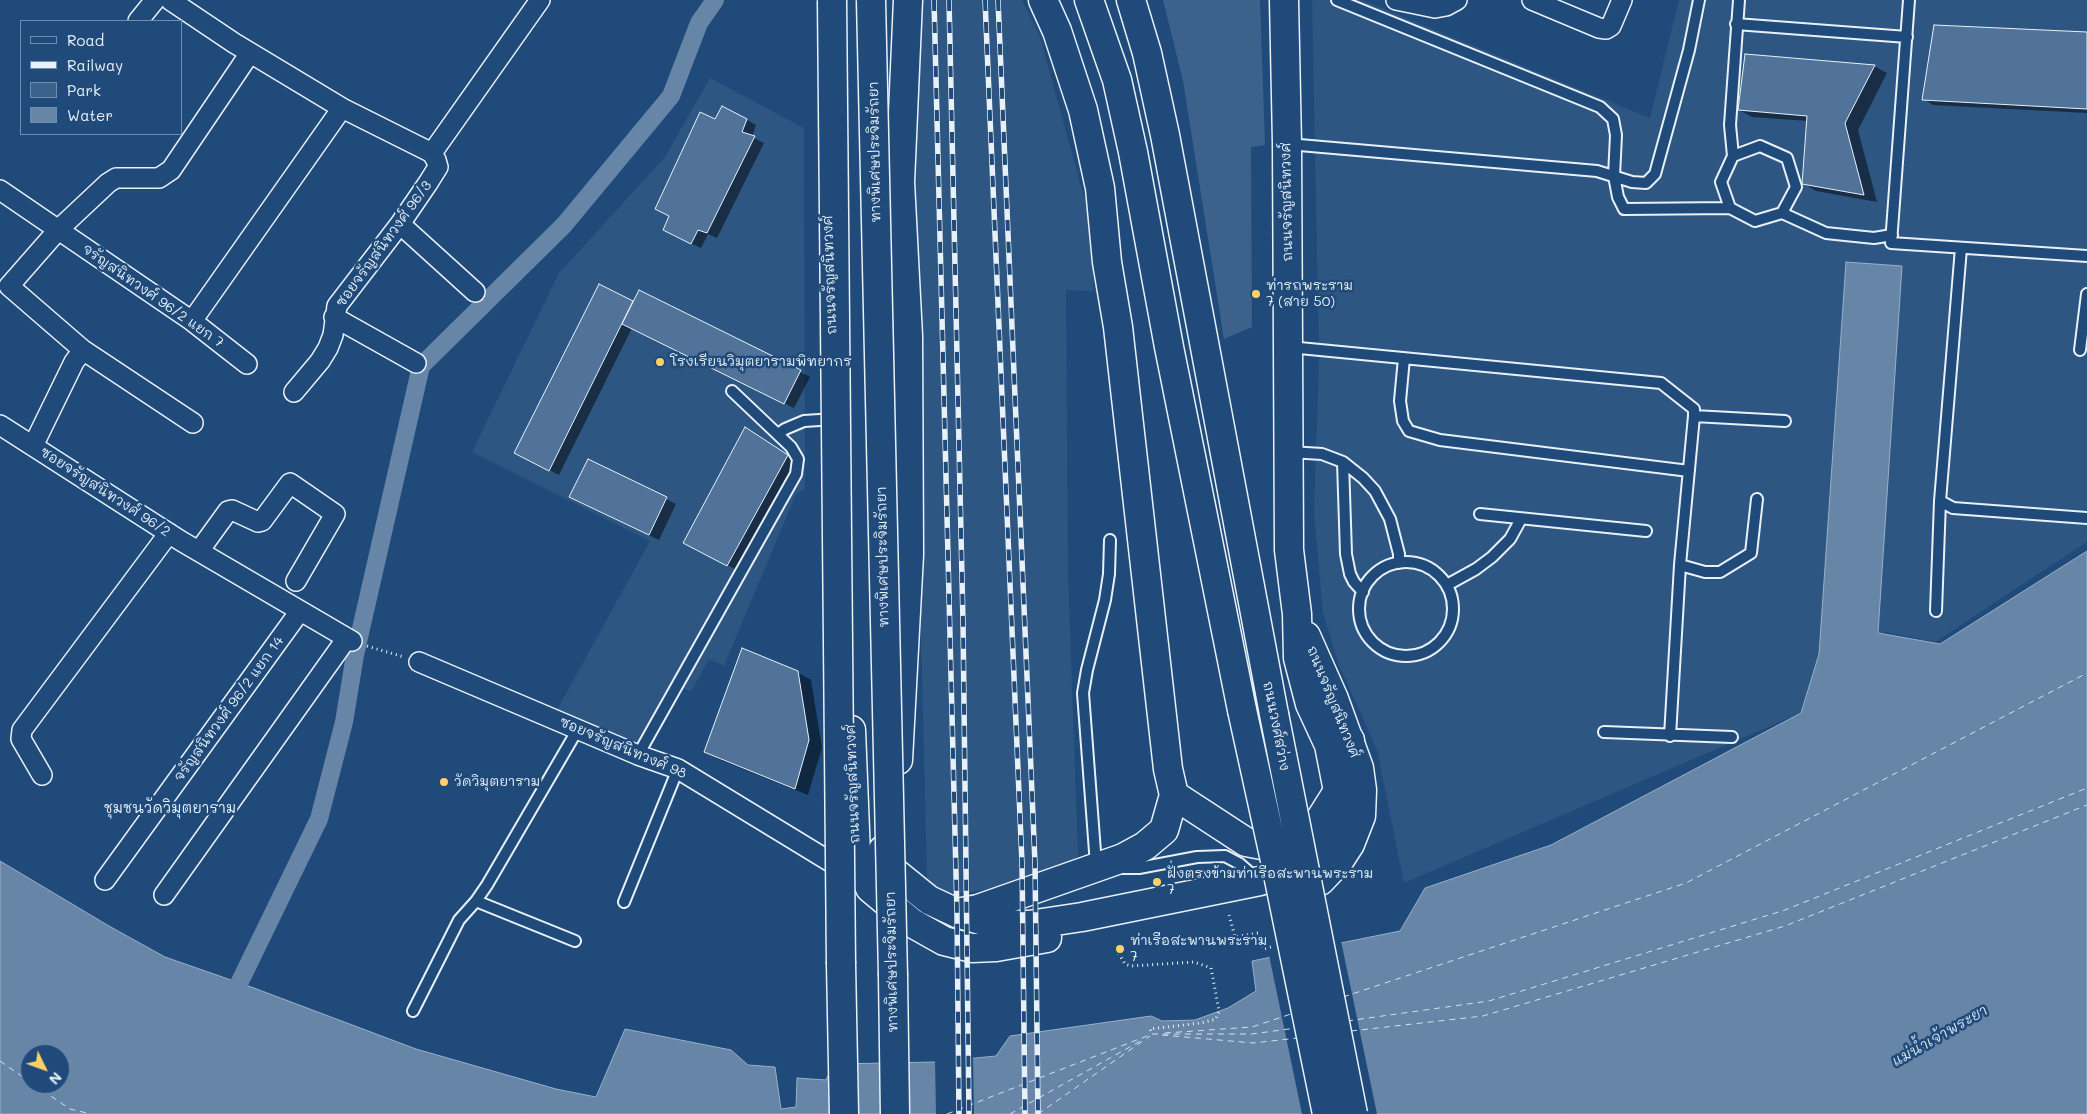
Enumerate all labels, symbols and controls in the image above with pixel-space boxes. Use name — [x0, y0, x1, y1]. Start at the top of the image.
legend — [20, 20, 182, 135]
text: Road — [67, 30, 104, 50]
text: Railway — [67, 55, 123, 75]
text: Park — [67, 80, 101, 100]
street label: ทางพิเศษประจิมรัถยา — [865, 81, 885, 223]
text: Water — [67, 105, 113, 125]
street label: ถนนจรัญสนิทวงศ์ — [1278, 142, 1296, 262]
street label: ซอยจรัญสนิทวงศ์ 96/3 — [333, 178, 435, 310]
street label: ถนนจรัญสนิทวงศ์ — [820, 215, 840, 335]
street label: จรัญสนิทวงศ์ 96/2 แยก 7 — [79, 241, 227, 351]
place label: ท่ารถพระราม 7 (สาย 50) — [1266, 278, 1353, 310]
marker: ท่ารถพระราม 7 (สาย 50) — [1250, 288, 1262, 300]
place label: โรงเรียนวิมุตยารามพิทยากร — [670, 354, 852, 370]
marker: โรงเรียนวิมุตยารามพิทยากร — [654, 356, 666, 368]
street label: ซอยจรัญสนิทวงศ์ 96/2 — [37, 444, 173, 540]
street label: ทางพิเศษประจิมรัถยา — [873, 486, 893, 628]
street label: จรัญสนิทวงศ์ 96/2 แยก 14 — [171, 633, 287, 785]
street label: ถนนจรัญสนิทวงศ์ — [1303, 644, 1363, 760]
street label: ถนนวงศ์สว่าง — [1259, 680, 1293, 772]
street label: ซอยจรัญสนิทวงศ์ 98 — [557, 714, 689, 782]
street label: ถนนจรัญสนิทวงศ์ — [843, 724, 863, 844]
place label: วัดวิมุตยาราม — [454, 774, 540, 790]
marker: วัดวิมุตยาราม — [438, 776, 450, 788]
district label: ชุมชนวัดวิมุตยาราม — [104, 799, 236, 817]
place label: ฝั่งตรงข้ามท่าเรือสะพานพระราม 7 — [1167, 866, 1373, 899]
marker: ฝั่งตรงข้ามท่าเรือสะพานพระราม 7 — [1151, 876, 1163, 888]
street label: ทางพิเศษประจิมรัถยา — [882, 891, 902, 1033]
place label: ท่าเรือสะพานพระราม 7 — [1130, 933, 1267, 966]
marker: ท่าเรือสะพานพระราม 7 — [1114, 943, 1126, 955]
water label: แม่น้ำเจ้าพระยา — [1889, 1001, 1991, 1071]
north arrow — [20, 1044, 70, 1094]
text: N — [45, 1068, 66, 1089]

